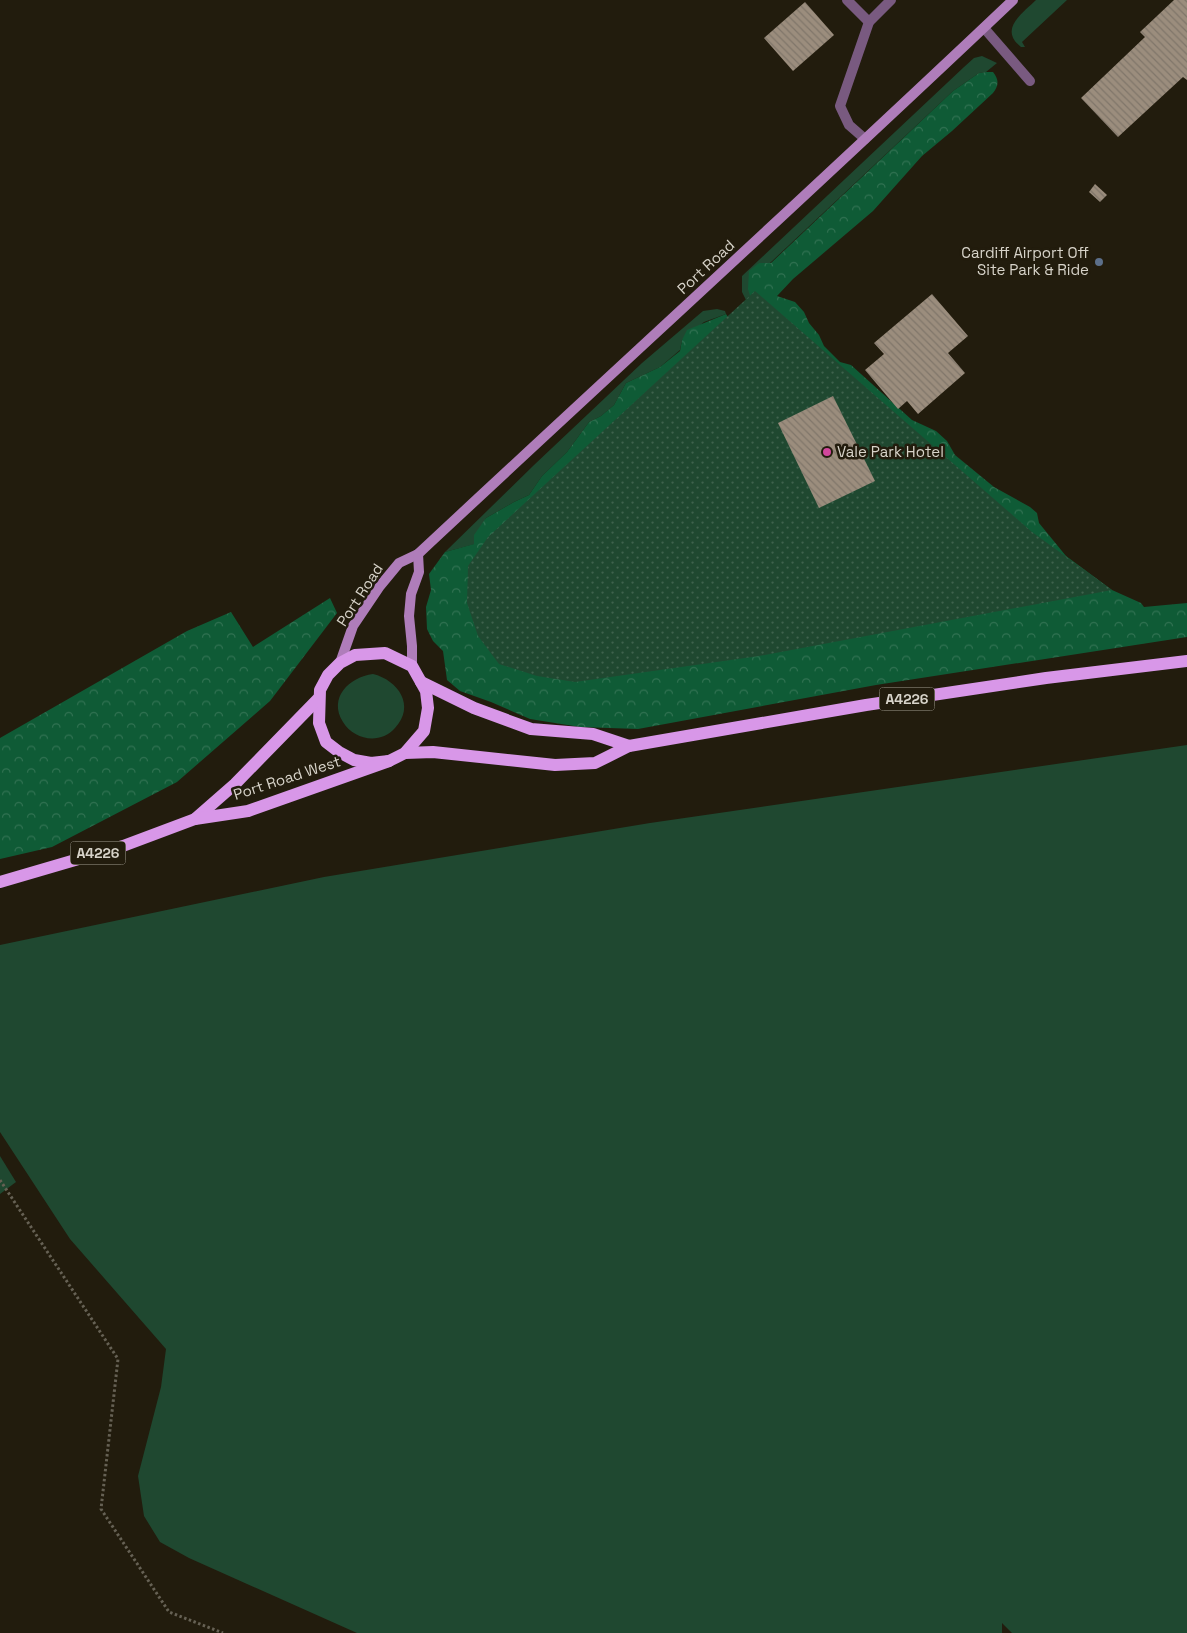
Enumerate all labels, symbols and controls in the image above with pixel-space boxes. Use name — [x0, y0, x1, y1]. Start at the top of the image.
street label: Port Road — [673, 235, 738, 298]
place label: Cardiff Airport Off Site Park & Ride — [961, 243, 1090, 279]
marker: Cardiff Airport Off Site Park & Ride — [1093, 256, 1105, 268]
place label: Vale Park Hotel — [837, 442, 944, 461]
marker: Vale Park Hotel — [821, 446, 833, 458]
street label: Port Road — [332, 560, 387, 630]
road number: A4226 — [880, 688, 934, 711]
street label: Port Road West — [231, 751, 343, 804]
road number: A4226 — [70, 841, 126, 864]

